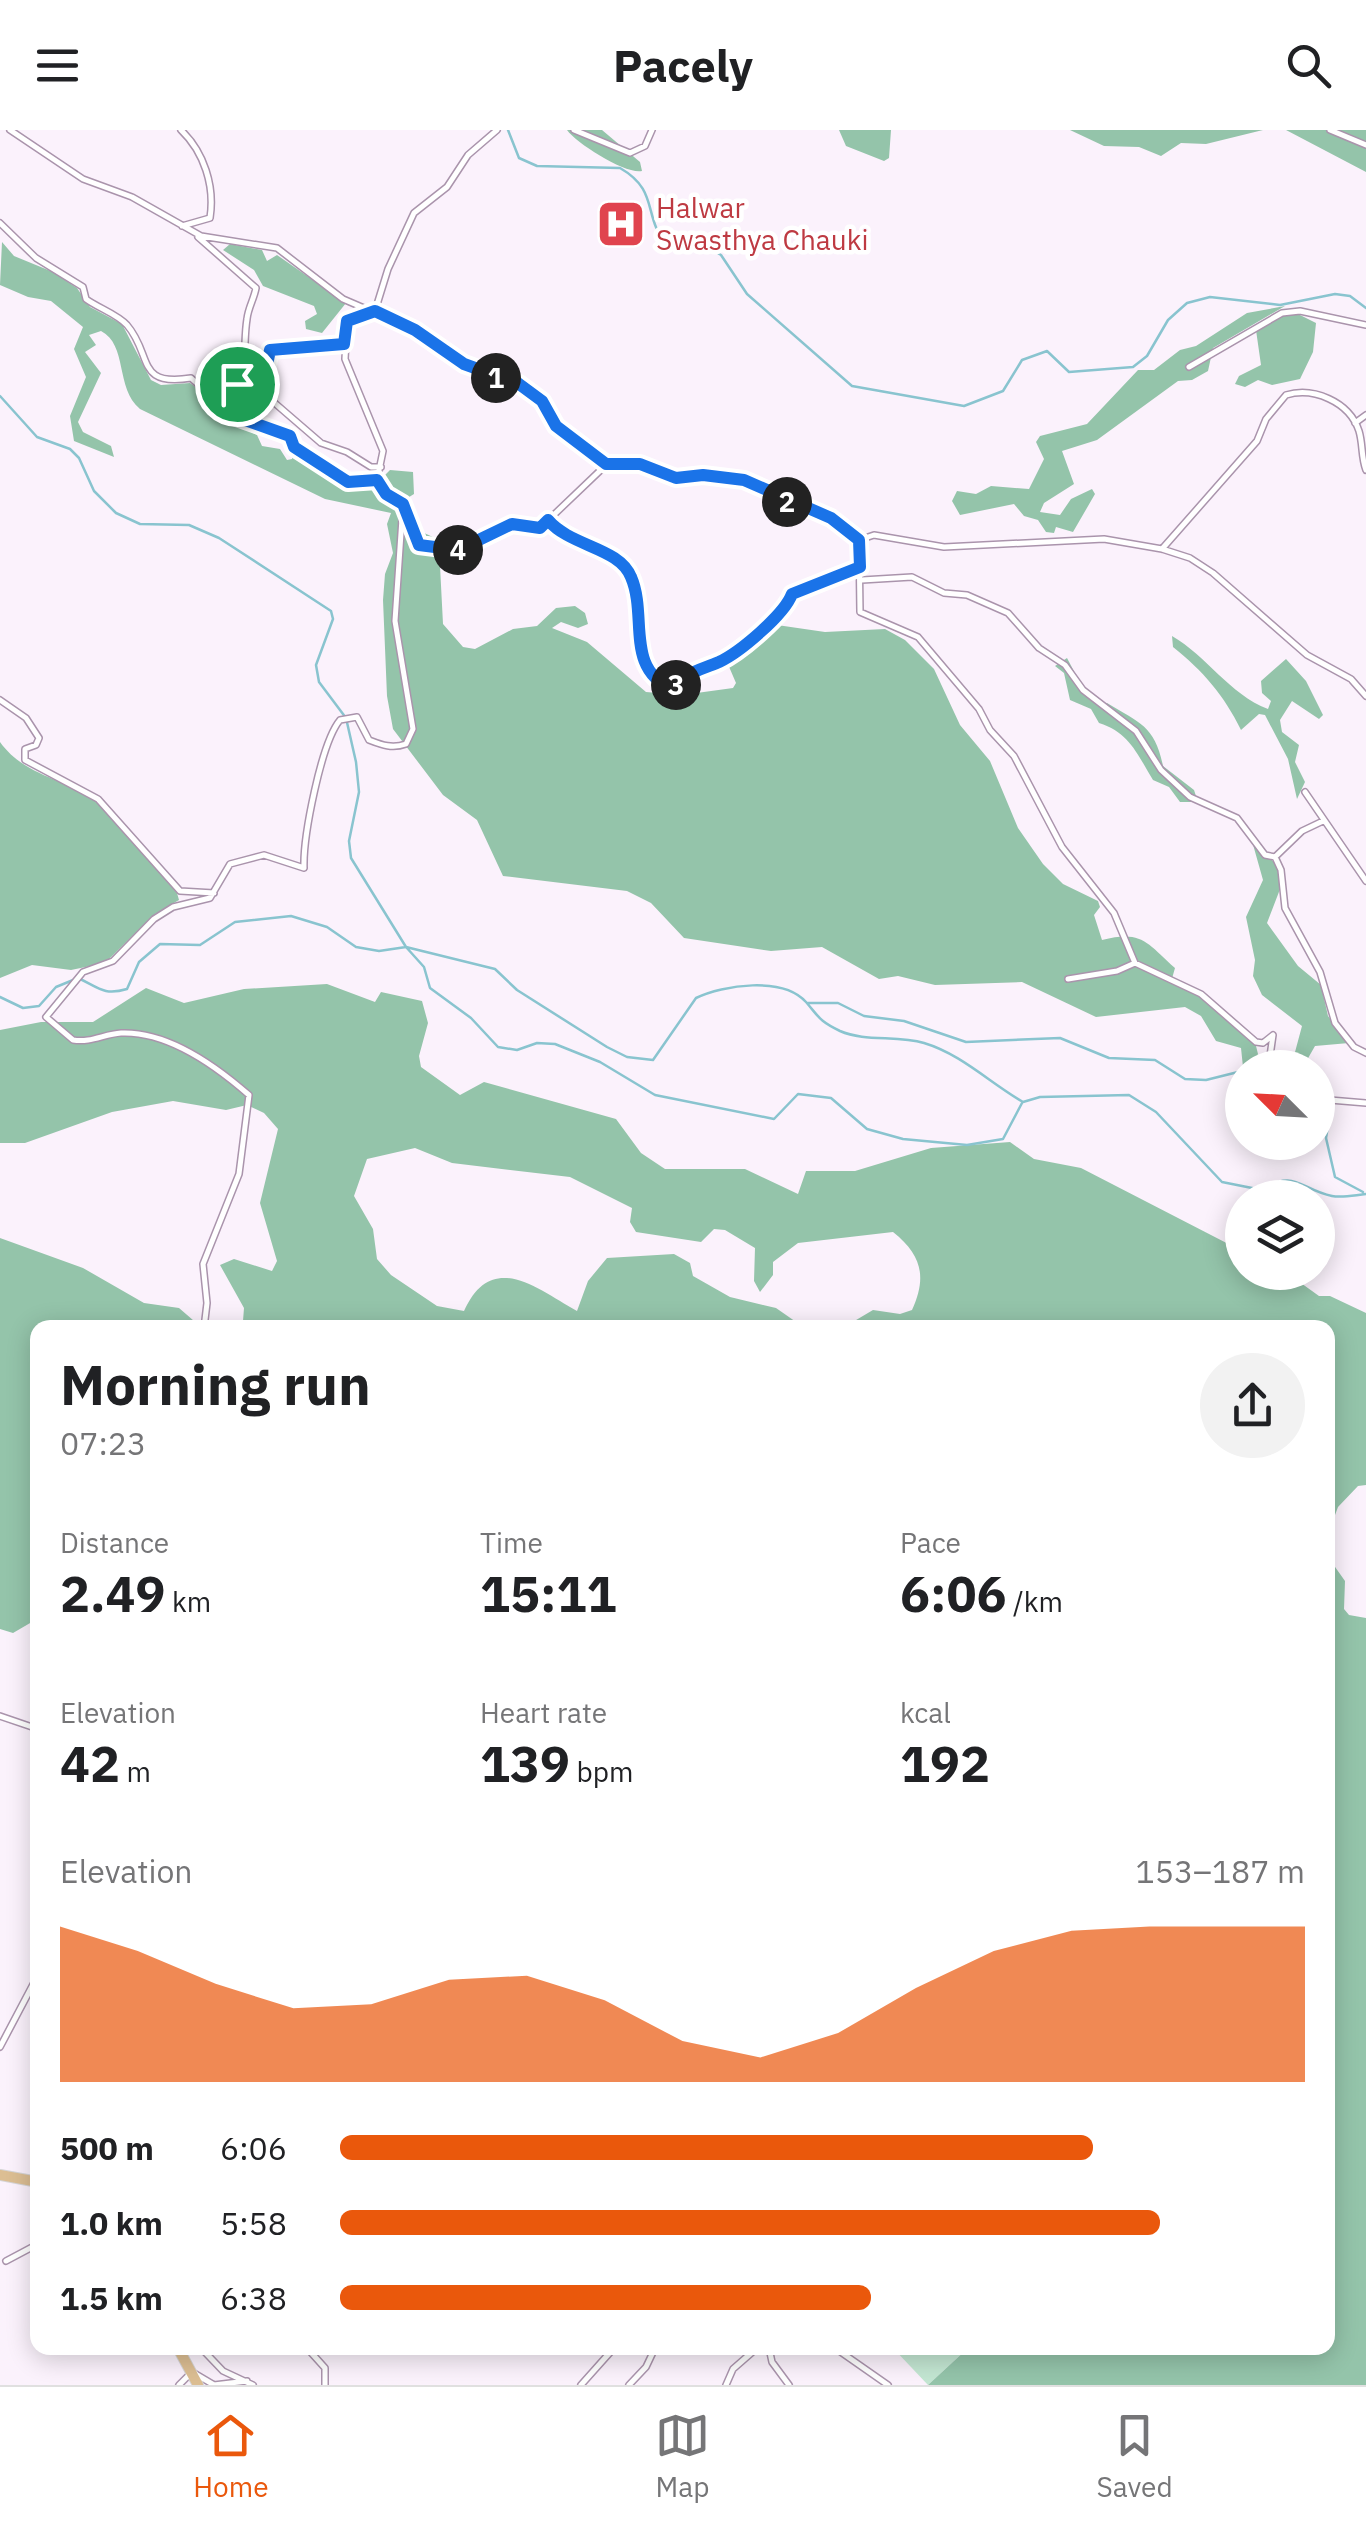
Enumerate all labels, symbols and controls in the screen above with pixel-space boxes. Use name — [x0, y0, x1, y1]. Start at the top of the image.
text: Pacely — [613, 36, 753, 94]
icon: menu — [30, 38, 85, 93]
icon: search — [1281, 38, 1336, 93]
place label: Halwar Swasthya Chauki — [656, 189, 868, 258]
hospital icon: Halwar Swasthya Chauki — [595, 198, 647, 250]
pin — [195, 342, 280, 427]
pin: 1 — [471, 353, 521, 403]
icon: arrive — [210, 357, 265, 412]
text: 1 — [488, 359, 504, 396]
pin: 2 — [762, 477, 812, 527]
text: 2 — [779, 483, 795, 520]
pin: 4 — [433, 525, 483, 575]
text: 4 — [450, 531, 466, 568]
pin: 3 — [651, 660, 701, 710]
text: 3 — [668, 666, 684, 703]
north arrow — [1225, 1050, 1335, 1160]
map controls — [1225, 1050, 1335, 1290]
button: layers — [1225, 1180, 1335, 1290]
text: Morning run — [60, 1349, 371, 1420]
button: share — [1200, 1353, 1305, 1458]
text: 07:23 — [60, 1422, 146, 1464]
text: Distance — [60, 1524, 169, 1561]
text: Time — [480, 1524, 543, 1561]
text: Pace — [900, 1524, 961, 1561]
text: 2.49 — [60, 1561, 166, 1626]
text: 15:11 — [480, 1561, 617, 1626]
text: 6:06 — [900, 1561, 1007, 1626]
text: km — [166, 1583, 211, 1620]
text: /km — [1007, 1583, 1063, 1620]
text: Elevation — [60, 1694, 176, 1731]
text: Heart rate — [480, 1694, 607, 1731]
text: kcal — [900, 1694, 951, 1731]
text: 42 — [60, 1731, 120, 1796]
text: 139 — [480, 1731, 570, 1796]
text: 192 — [900, 1731, 990, 1796]
text: m — [120, 1753, 151, 1790]
text: bpm — [570, 1753, 634, 1790]
text: Elevation — [60, 1850, 193, 1892]
text: 153–187 m — [1135, 1850, 1305, 1892]
text: 500 m — [60, 2127, 154, 2169]
text: 6:06 — [220, 2127, 287, 2169]
text: 1.0 km — [60, 2202, 163, 2244]
text: 5:58 — [220, 2202, 287, 2244]
text: 1.5 km — [60, 2277, 163, 2319]
text: 6:38 — [220, 2277, 287, 2319]
tab: Home — [193, 2408, 269, 2505]
tab: Map — [655, 2408, 710, 2505]
tab: Saved — [1097, 2408, 1173, 2505]

